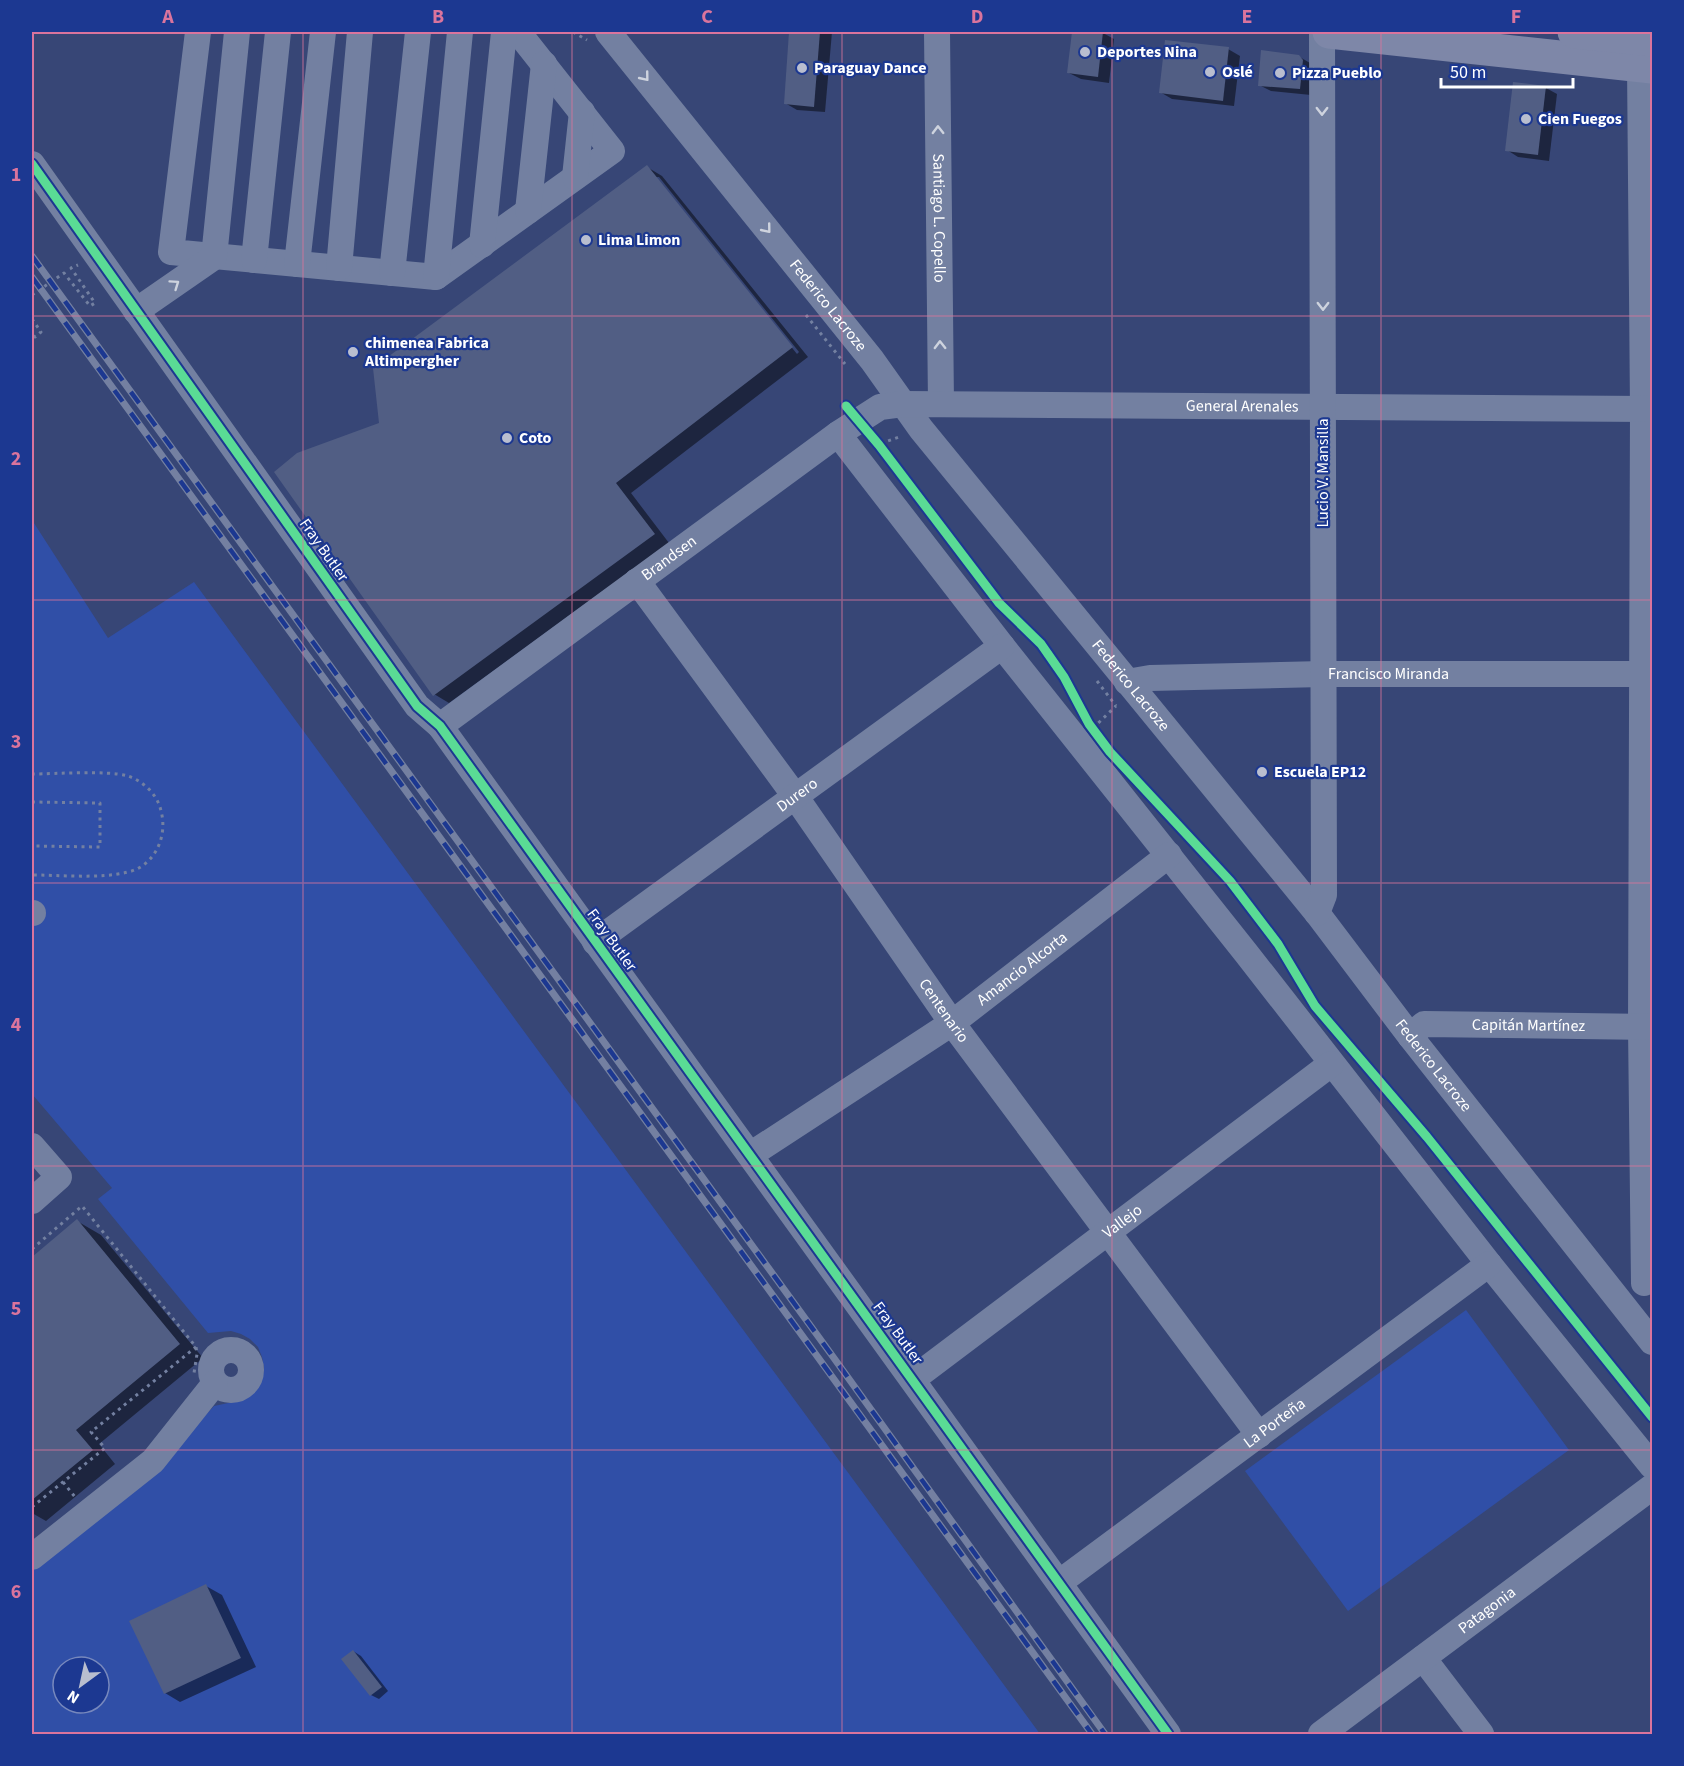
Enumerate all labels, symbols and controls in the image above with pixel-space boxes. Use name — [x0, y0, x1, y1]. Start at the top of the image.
text: A — [161, 3, 174, 31]
text: B — [432, 3, 444, 31]
text: C — [701, 3, 713, 31]
text: D — [971, 3, 983, 31]
text: E — [1242, 3, 1252, 31]
text: F — [1511, 3, 1521, 31]
place label: Deportes Nina — [1097, 41, 1197, 63]
marker: Deportes Nina — [1078, 45, 1092, 59]
scale bar — [1441, 51, 1573, 89]
place label: Paraguay Dance — [814, 57, 926, 79]
text: 50 m — [1450, 60, 1486, 85]
marker: Paraguay Dance — [795, 61, 809, 75]
place label: Oslé — [1222, 61, 1253, 83]
place label: Pizza Pueblo — [1292, 62, 1382, 84]
marker: Oslé — [1203, 65, 1217, 79]
marker: Pizza Pueblo — [1273, 66, 1287, 80]
one-way arrow — [637, 70, 648, 81]
one-way arrow — [1316, 106, 1328, 115]
place label: Cien Fuegos — [1538, 108, 1622, 130]
marker: Cien Fuegos — [1519, 112, 1533, 126]
one-way arrow — [932, 125, 944, 134]
street label: Santiago L. Copello — [927, 153, 951, 283]
text: 1 — [11, 161, 21, 189]
one-way arrow — [759, 223, 770, 234]
place label: Lima Limon — [598, 229, 681, 251]
marker: Lima Limon — [579, 233, 593, 247]
street label: Federico Lacroze — [784, 255, 872, 356]
one-way arrow — [168, 280, 179, 291]
one-way arrow — [1317, 301, 1329, 310]
place label: chimenea Fabrica Altimpergher — [364, 332, 489, 372]
one-way arrow — [934, 341, 946, 350]
marker: chimenea Fabrica Altimpergher — [346, 345, 360, 359]
street label: General Arenales — [1186, 395, 1299, 418]
street label: Lucio V. Mansilla — [1312, 418, 1334, 528]
place label: Coto — [519, 427, 552, 449]
marker: Coto — [500, 431, 514, 445]
text: 2 — [11, 445, 21, 473]
street label: Fray Butler — [294, 514, 354, 586]
street label: Brandsen — [637, 530, 701, 586]
street label: Federico Lacroze — [1087, 635, 1175, 736]
street label: Francisco Miranda — [1328, 663, 1449, 685]
text: 3 — [11, 728, 21, 756]
place label: Escuela EP12 — [1274, 761, 1366, 783]
marker: Escuela EP12 — [1255, 765, 1269, 779]
street label: Durero — [772, 773, 822, 817]
street label: Fray Butler — [582, 904, 642, 976]
street label: Amancio Alcorta — [972, 927, 1072, 1011]
street label: Centenario — [913, 974, 974, 1047]
text: 4 — [11, 1011, 22, 1039]
street label: Capitán Martínez — [1472, 1014, 1586, 1037]
street label: Federico Lacroze — [1390, 1015, 1477, 1117]
street label: Vallejo — [1098, 1199, 1147, 1244]
text: 5 — [11, 1295, 21, 1323]
street label: Fray Butler — [868, 1297, 928, 1369]
street label: La Porteña — [1239, 1393, 1310, 1453]
text: 6 — [11, 1578, 21, 1606]
street label: Patagonia — [1454, 1581, 1520, 1639]
north arrow — [51, 1655, 111, 1715]
text: N — [63, 1685, 84, 1709]

